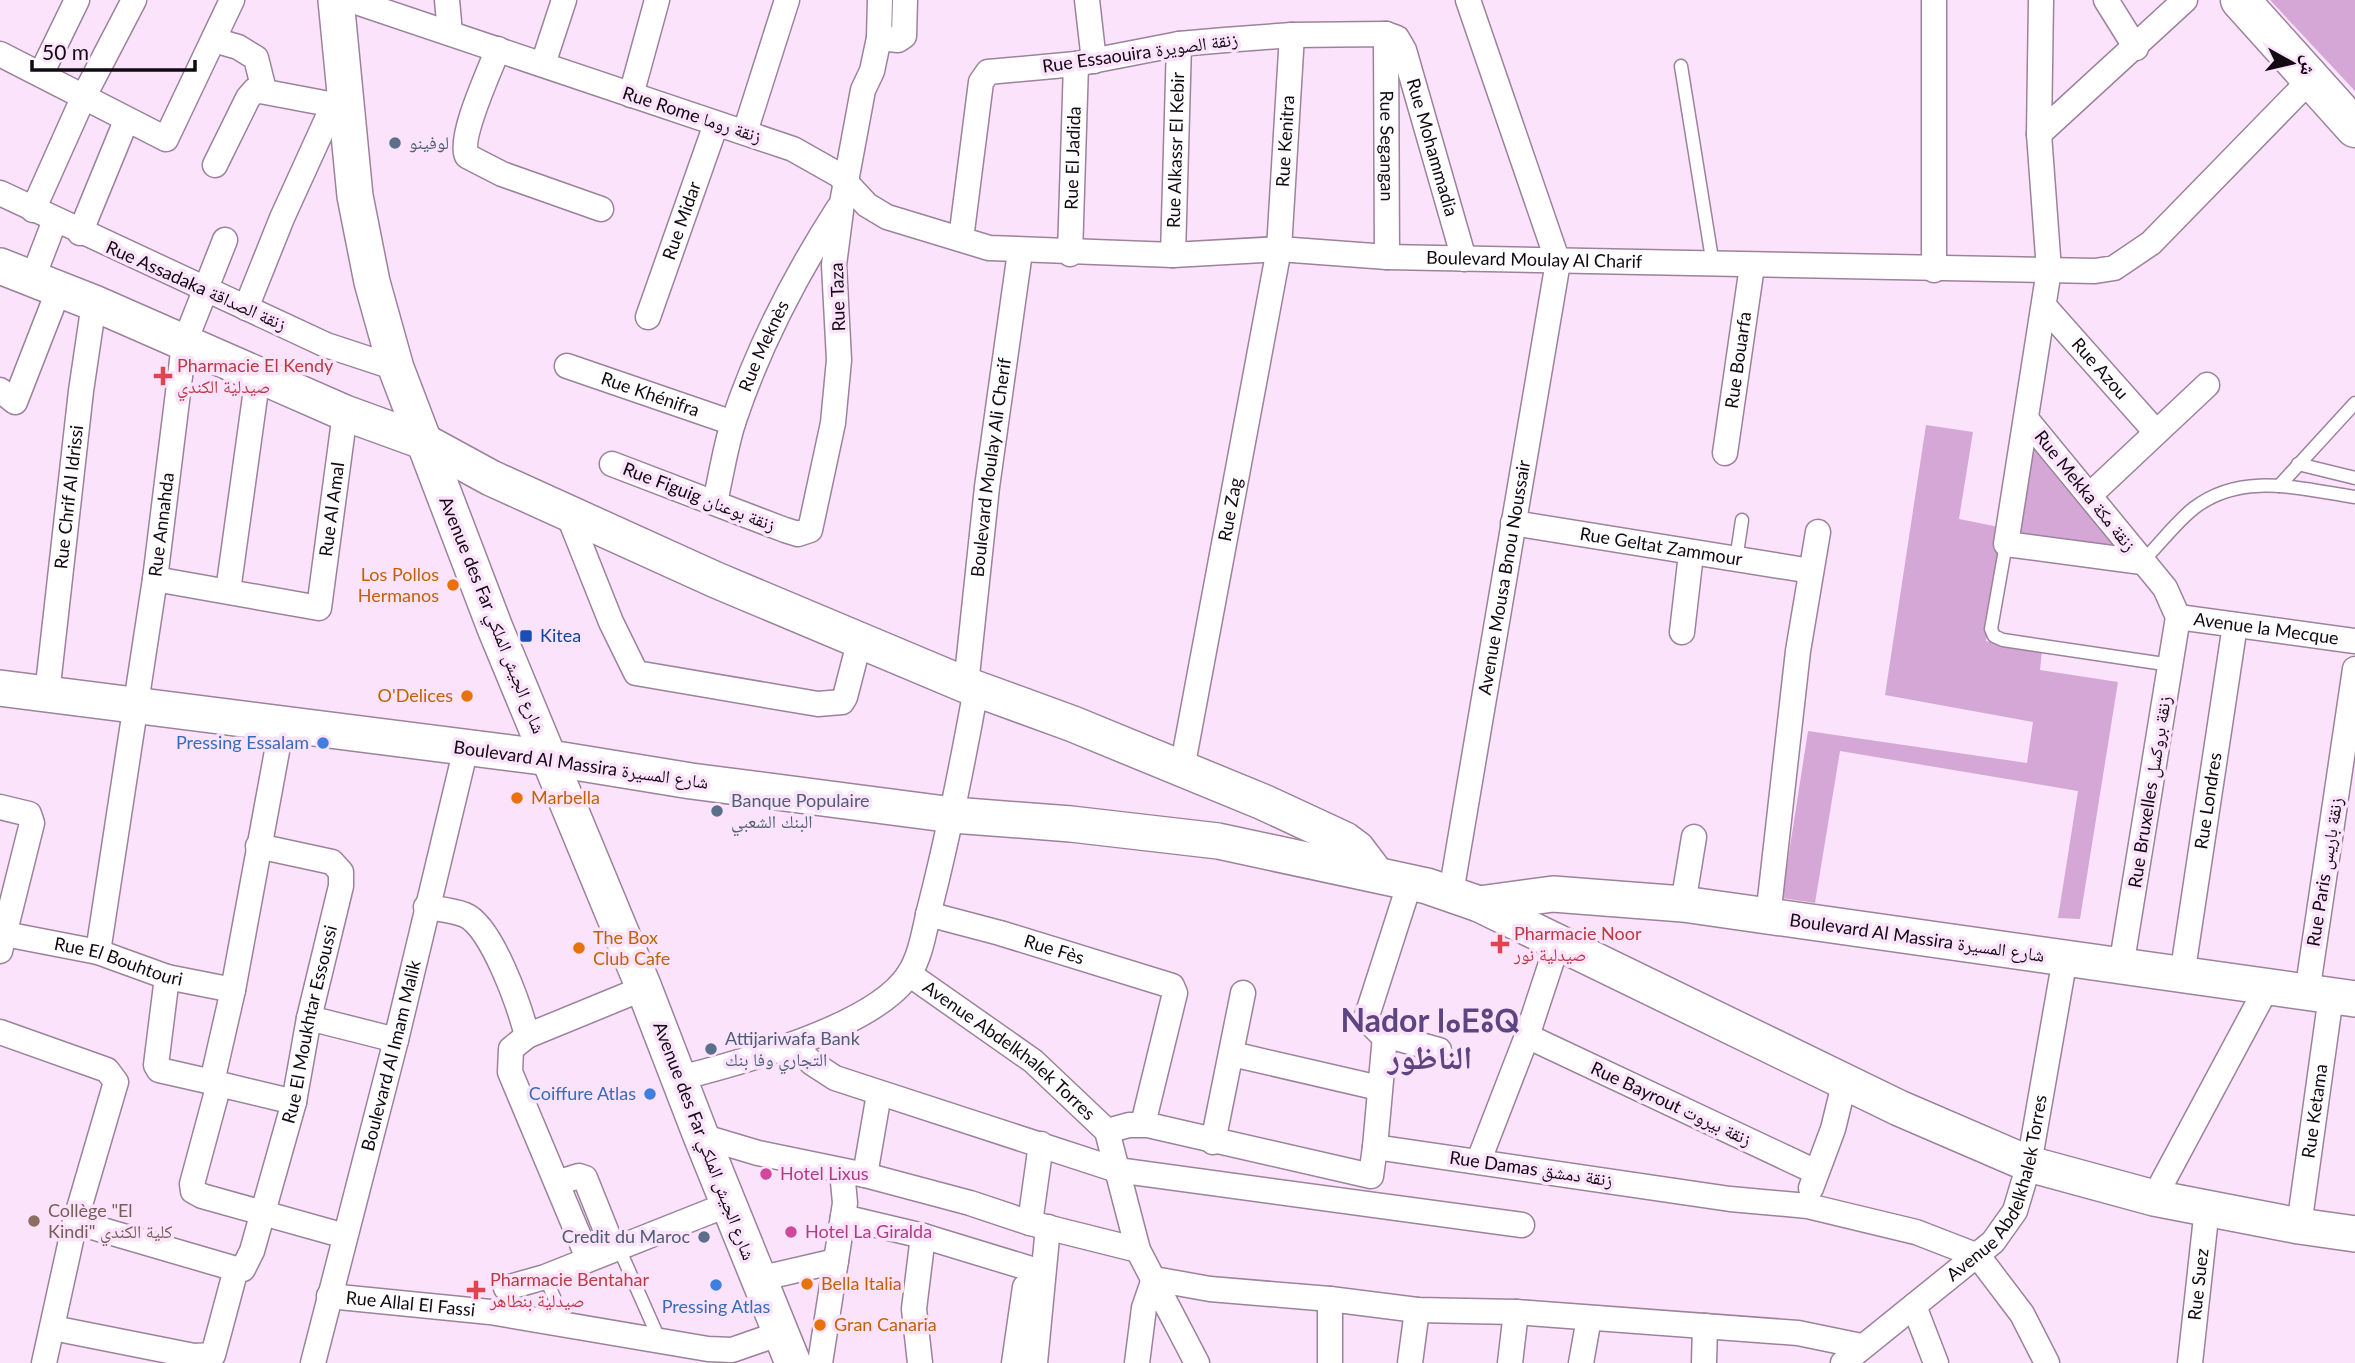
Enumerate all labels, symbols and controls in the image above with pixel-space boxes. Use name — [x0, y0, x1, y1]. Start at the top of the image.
street label: Rue Essaouira زنقة الصويرة — [1041, 27, 1239, 77]
scale bar — [32, 28, 194, 72]
north arrow — [2257, 28, 2327, 98]
text: 50 m — [42, 39, 89, 64]
text: ش — [2296, 54, 2322, 77]
street label: Rue Alkassr El Kebir — [1162, 71, 1188, 228]
street label: Rue Mohammadia — [1403, 75, 1463, 219]
street label: Rue Rome زنقة روما — [620, 81, 765, 147]
street label: Rue Segangan — [1376, 90, 1399, 202]
street label: Rue Kenitra — [1271, 94, 1298, 188]
street label: Rue El Jadida — [1059, 106, 1085, 210]
place label: لوفينو — [409, 131, 449, 153]
marker: لوفينو — [387, 135, 403, 151]
street label: Rue Midar — [657, 178, 705, 263]
street label: Rue Assadaka زنقة الصداقة — [103, 235, 290, 335]
street label: Boulevard Moulay Al Charif — [1426, 246, 1643, 272]
street label: Rue Taza — [825, 262, 849, 332]
street label: Rue Meknès — [733, 296, 793, 394]
street label: Rue Bouarfa — [1720, 310, 1755, 410]
street label: Rue Azou — [2067, 333, 2134, 403]
place label: Pharmacie El Kendy صيدلية الكندي — [177, 354, 334, 402]
street label: Boulevard Moulay Ali Cherif — [966, 356, 1015, 578]
street label: Rue Khénifra — [598, 367, 703, 421]
marker: Pharmacie El Kendy صيدلية الكندي — [155, 368, 171, 384]
street label: Rue Chrif Al Idrissi — [49, 424, 87, 570]
street label: Rue Mekka زنقة مكة — [2030, 426, 2141, 555]
street label: Rue Figuig زنقة بوعنان — [620, 457, 779, 536]
street label: Avenue Mousa Bnou Noussair — [1473, 458, 1534, 696]
street label: Rue Al Amal — [314, 461, 348, 558]
street label: Rue Annahda — [143, 471, 178, 578]
street label: Rue Zag — [1213, 476, 1246, 543]
street label: Avenue des Far شارع الجيش الملكي — [431, 493, 551, 738]
street label: Rue Geltat Zammour — [1578, 522, 1745, 570]
place label: Los Pollos Hermanos — [358, 563, 439, 606]
marker: Los Pollos Hermanos — [445, 577, 461, 593]
street label: Avenue la Mecque — [2192, 607, 2340, 649]
place label: Kitea — [540, 624, 581, 646]
marker: Kitea — [518, 628, 534, 644]
place label: O'Delices — [378, 684, 453, 706]
marker: O'Delices — [459, 688, 475, 704]
street label: Rue Bruxelles زنقة بروكسل — [2123, 694, 2176, 889]
place label: Pressing Essalam — [176, 731, 309, 753]
marker: Pressing Essalam — [315, 735, 331, 751]
street label: Boulevard Al Massira شارع المسيرة — [452, 735, 710, 794]
street label: Rue Londres — [2189, 751, 2226, 851]
place label: Marbella — [531, 786, 600, 808]
place label: Banque Populaire البنك الشعبي — [731, 789, 870, 837]
marker: Marbella — [509, 790, 525, 806]
street label: Rue Paris زنقة باريس — [2301, 796, 2348, 948]
marker: Banque Populaire البنك الشعبي — [709, 803, 725, 819]
street label: Boulevard Al Massira شارع المسيرة — [1788, 908, 2046, 967]
place label: Pharmacie Noor صيدلية نور — [1513, 922, 1642, 965]
street label: Rue El Moukhtar Essoussi — [277, 923, 341, 1126]
place label: The Box Club Cafe — [593, 926, 670, 969]
street label: Rue Fès — [1022, 929, 1087, 968]
street label: Rue El Bouhtouri — [52, 932, 185, 990]
marker: Pharmacie Noor صيدلية نور — [1492, 936, 1508, 952]
marker: The Box Club Cafe — [571, 940, 587, 956]
street label: Boulevard Al Imam Malik — [356, 957, 425, 1153]
street label: Avenue Abdelkhalek Torres — [919, 975, 1100, 1124]
district label: Nador ⵏⴰⴹⵓⵕ الناظور — [1340, 1000, 1520, 1076]
street label: Avenue des Far شارع الجيش الملكي — [645, 1018, 761, 1265]
place label: Attijariwafa Bank التجاري وفا بنك — [725, 1027, 861, 1075]
marker: Attijariwafa Bank التجاري وفا بنك — [703, 1041, 719, 1057]
street label: Rue Bayrout زنقة بيروت — [1587, 1056, 1755, 1150]
street label: Rue Ketama — [2297, 1062, 2331, 1160]
place label: Coiffure Atlas — [529, 1082, 636, 1104]
marker: Coiffure Atlas — [642, 1086, 658, 1102]
street label: Avenue Abdelkhalek Torres — [1941, 1093, 2051, 1285]
street label: Rue Damas زنقة دمشق — [1448, 1146, 1614, 1191]
place label: Hotel Lixus — [780, 1162, 869, 1184]
marker: Hotel Lixus — [758, 1166, 774, 1182]
place label: Collège "El Kindi" كلية الكندي — [48, 1199, 173, 1247]
marker: Collège "El Kindi" كلية الكندي — [26, 1213, 42, 1229]
place label: Hotel La Giralda — [805, 1220, 932, 1242]
marker: Hotel La Giralda — [783, 1224, 799, 1240]
place label: Credit du Maroc — [562, 1225, 690, 1247]
marker: Credit du Maroc — [696, 1229, 712, 1245]
street label: Rue Suez — [2183, 1247, 2212, 1322]
place label: Pharmacie Bentahar صيدلية بنطاهر — [489, 1268, 649, 1312]
place label: Bella Italia — [821, 1272, 902, 1294]
marker: Bella Italia — [799, 1276, 815, 1292]
marker: Pressing Atlas — [708, 1277, 724, 1293]
marker: Pharmacie Bentahar صيدلية بنطاهر — [468, 1282, 484, 1298]
street label: Rue Allal El Fassi — [345, 1286, 476, 1320]
place label: Pressing Atlas — [662, 1295, 771, 1317]
place label: Gran Canaria — [834, 1313, 937, 1335]
marker: Gran Canaria — [812, 1317, 828, 1333]

